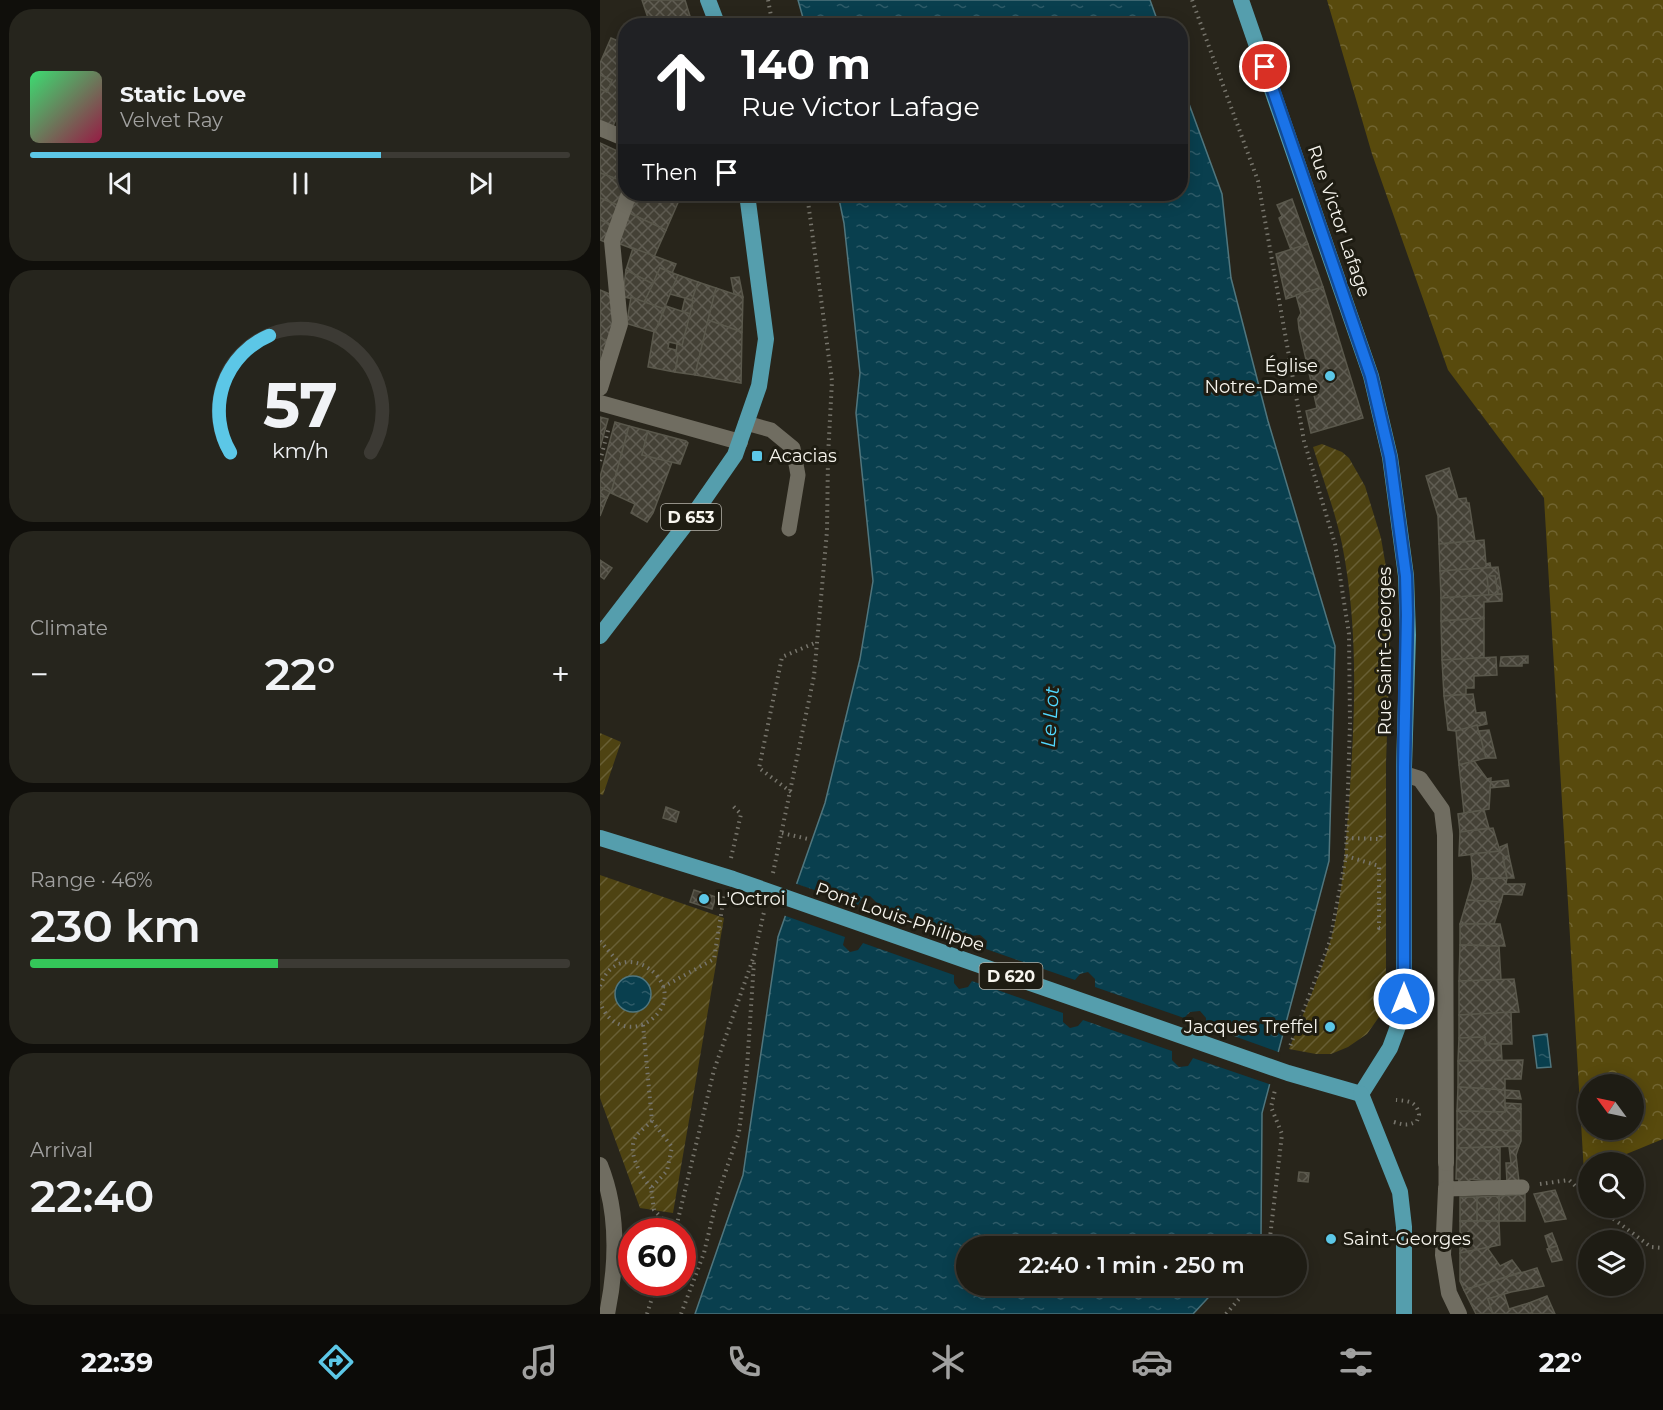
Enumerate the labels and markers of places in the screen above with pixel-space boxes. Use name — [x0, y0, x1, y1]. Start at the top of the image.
pin — [1239, 41, 1290, 92]
place label: Église Notre-Dame — [1204, 355, 1318, 398]
marker: Église Notre-Dame — [1323, 369, 1337, 383]
place label: Acacias — [769, 445, 837, 467]
marker: Acacias — [750, 449, 764, 463]
place label: L'Octroi — [716, 888, 786, 910]
marker: L'Octroi — [697, 892, 711, 906]
place label: Jacques Treffel — [1183, 1016, 1318, 1038]
marker: Jacques Treffel — [1323, 1020, 1337, 1034]
place label: Saint-Georges — [1343, 1228, 1471, 1250]
marker: Saint-Georges — [1324, 1232, 1338, 1246]

